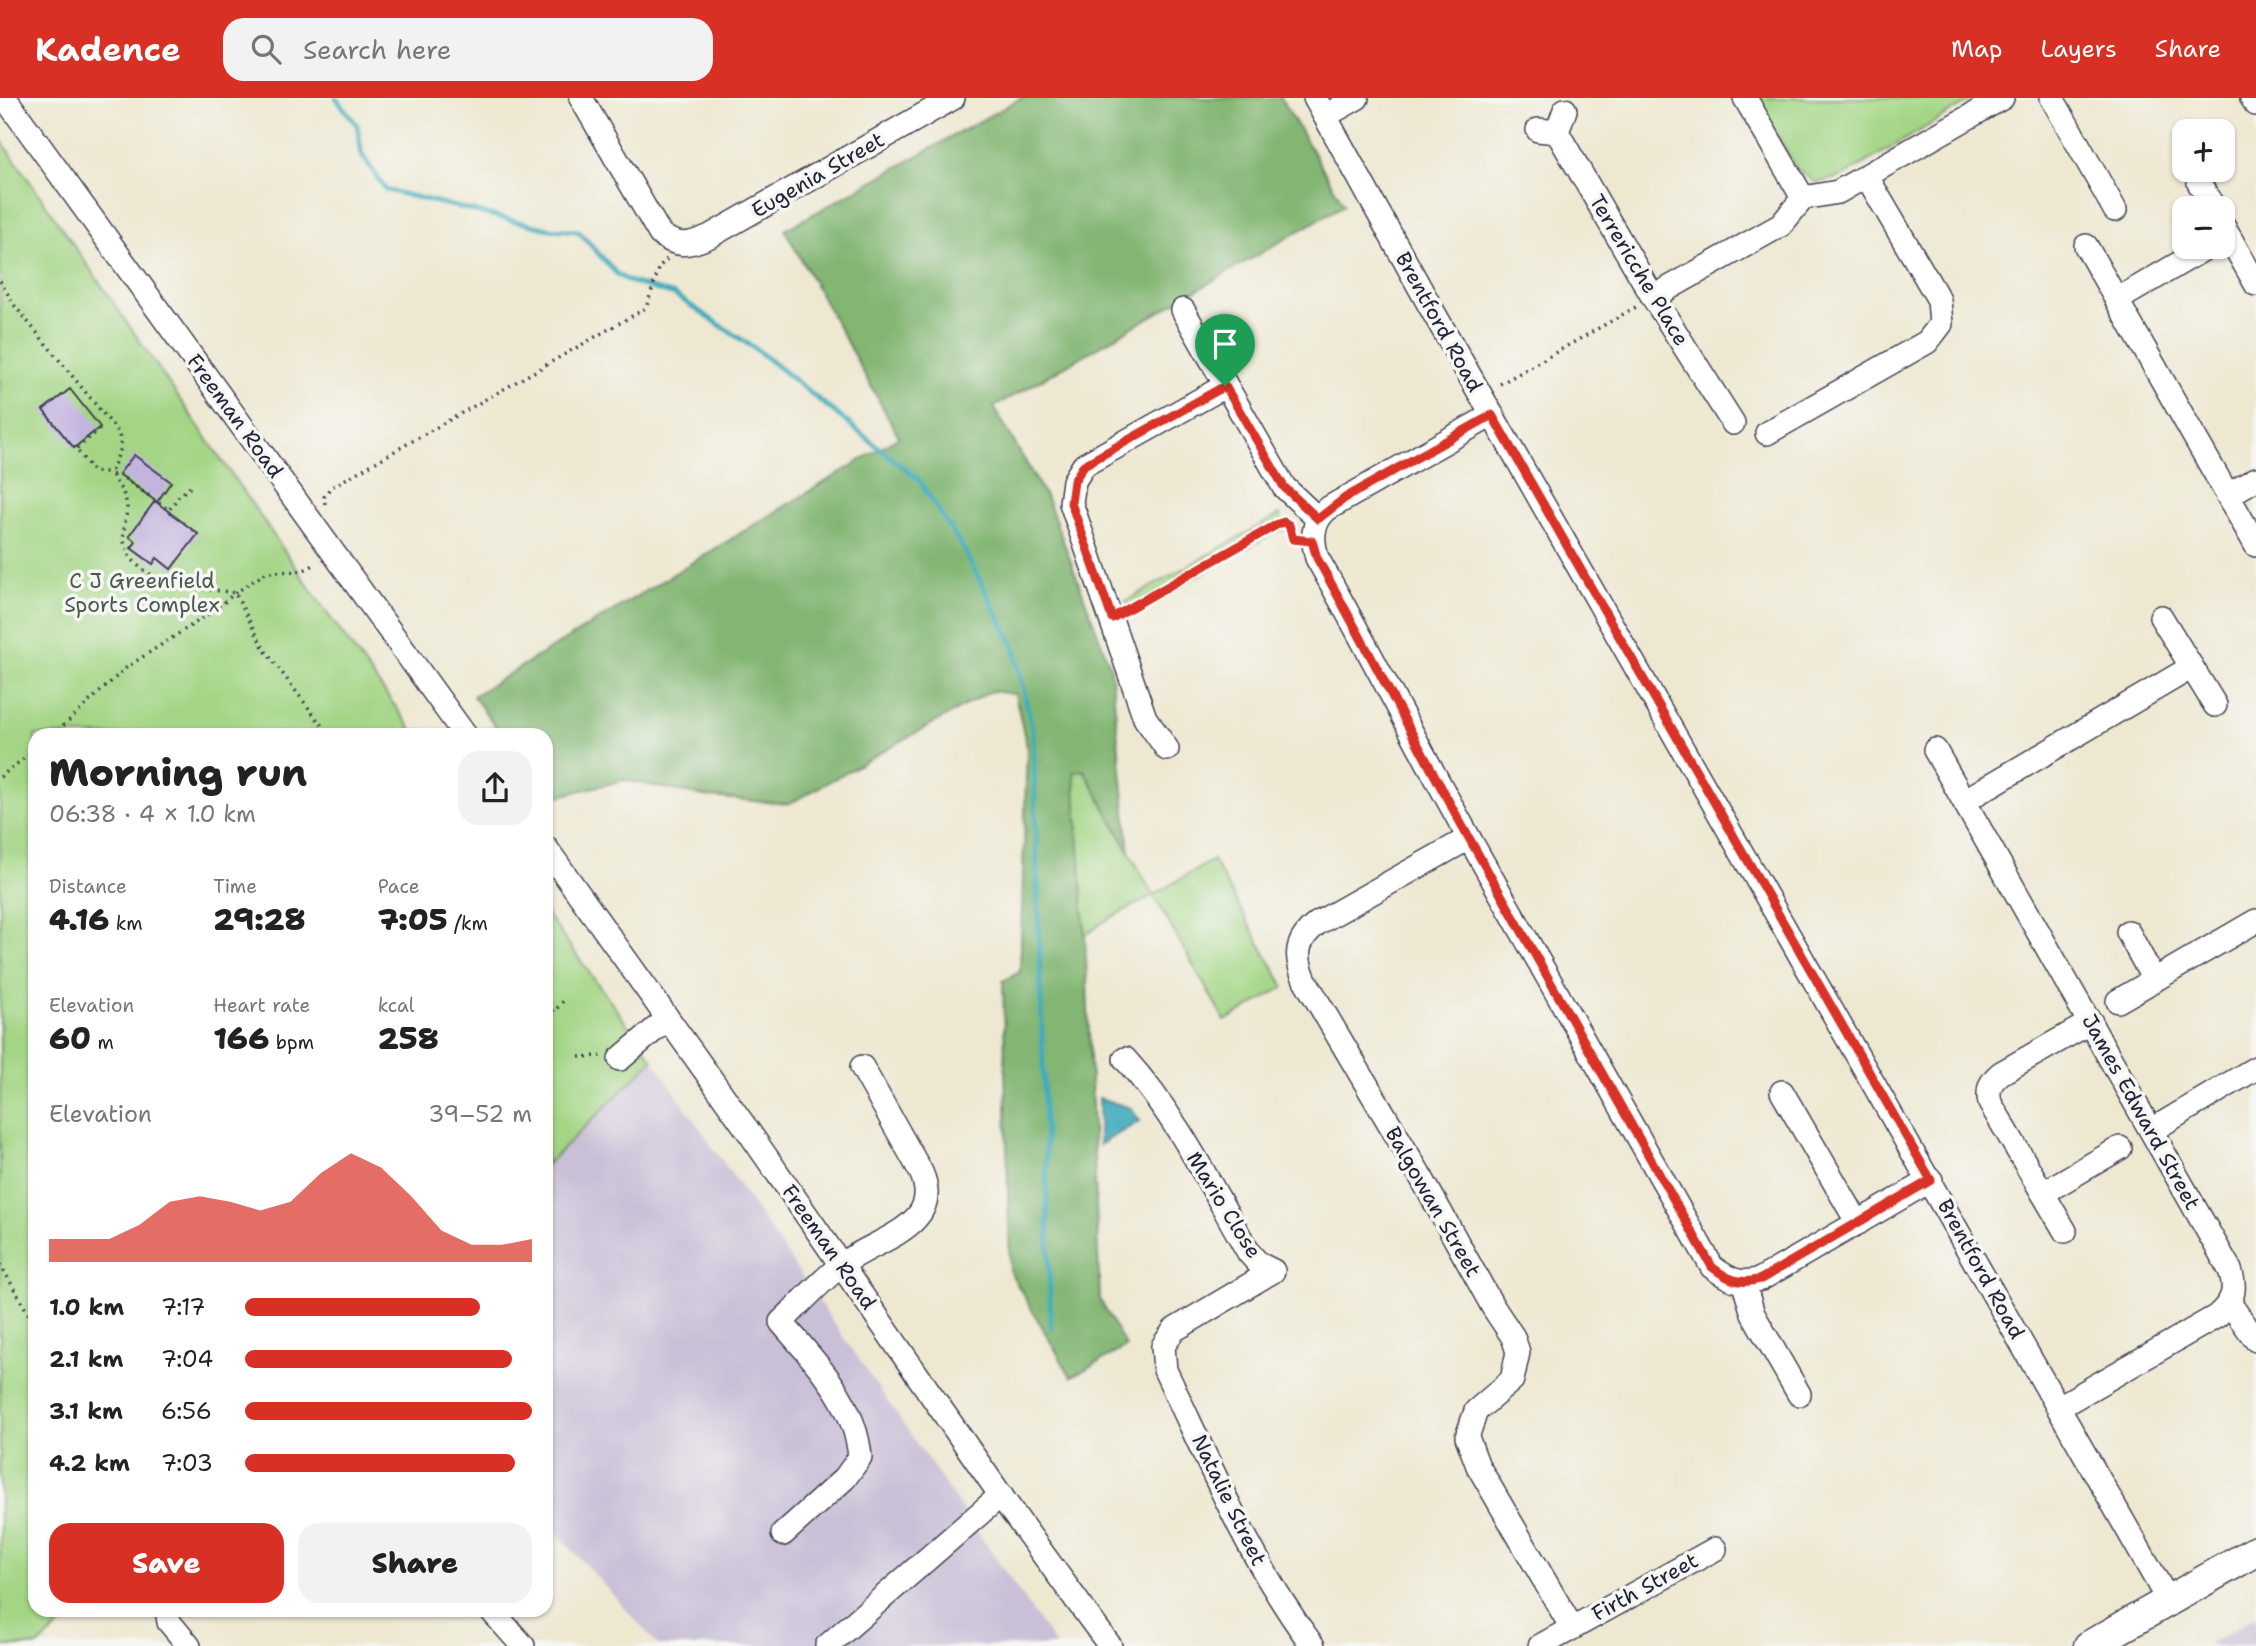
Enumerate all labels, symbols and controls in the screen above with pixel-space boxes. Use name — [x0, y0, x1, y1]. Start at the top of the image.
search box — [223, 18, 713, 81]
text: Kadence — [35, 27, 181, 72]
icon: search — [247, 30, 285, 68]
text: Search here — [303, 32, 451, 67]
text: Map — [1951, 33, 2002, 65]
text: Layers — [2040, 33, 2117, 65]
text: Share — [2155, 33, 2221, 65]
map controls — [2172, 119, 2235, 259]
button: + — [2172, 119, 2235, 182]
street label: Eugenia Street — [746, 126, 890, 224]
street label: Terrericche Place — [1583, 189, 1695, 351]
button: − — [2172, 196, 2235, 259]
street label: Brentford Road — [1389, 247, 1489, 397]
pin — [1195, 314, 1255, 386]
icon: arrive — [1206, 325, 1244, 363]
street label: Freeman Road — [181, 348, 289, 484]
park label: C J Greenfield Sports Complex — [64, 567, 220, 619]
text: Morning run — [49, 747, 307, 798]
button: share — [458, 751, 532, 825]
text: 06:38 · 4 × 1.0 km — [49, 799, 256, 829]
text: Distance — [49, 874, 127, 899]
text: Time — [213, 874, 257, 899]
text: Pace — [378, 874, 419, 899]
text: 4.16 — [49, 899, 109, 940]
text: 29:28 — [213, 899, 306, 940]
text: 7:05 — [378, 899, 448, 940]
text: km — [109, 911, 143, 936]
text: /km — [448, 911, 488, 936]
text: Elevation — [49, 993, 134, 1018]
text: Heart rate — [213, 993, 310, 1018]
text: kcal — [378, 993, 415, 1018]
street label: James Edward Street — [2075, 1009, 2207, 1215]
text: 60 — [49, 1018, 91, 1059]
text: 166 — [213, 1018, 269, 1059]
text: 258 — [378, 1018, 439, 1059]
text: m — [91, 1030, 114, 1055]
text: bpm — [269, 1030, 314, 1055]
text: Elevation — [49, 1099, 152, 1129]
text: 39–52 m — [428, 1099, 532, 1129]
street label: Balgowan Street — [1379, 1122, 1487, 1282]
street label: Mario Close — [1180, 1146, 1268, 1264]
street label: Freeman Road — [775, 1179, 883, 1315]
street label: Brentford Road — [1931, 1194, 2031, 1344]
text: 1.0 km — [49, 1292, 124, 1322]
text: 7:17 — [161, 1292, 205, 1322]
text: 2.1 km — [49, 1344, 123, 1374]
text: 7:04 — [161, 1344, 213, 1374]
text: 3.1 km — [49, 1396, 123, 1426]
text: 6:56 — [161, 1396, 212, 1426]
street label: Natalie Street — [1185, 1430, 1273, 1570]
text: 4.2 km — [49, 1448, 130, 1478]
text: 7:03 — [161, 1448, 213, 1478]
button: Save — [49, 1523, 284, 1603]
button: Share — [298, 1523, 532, 1603]
street label: Firth Street — [1587, 1546, 1703, 1628]

